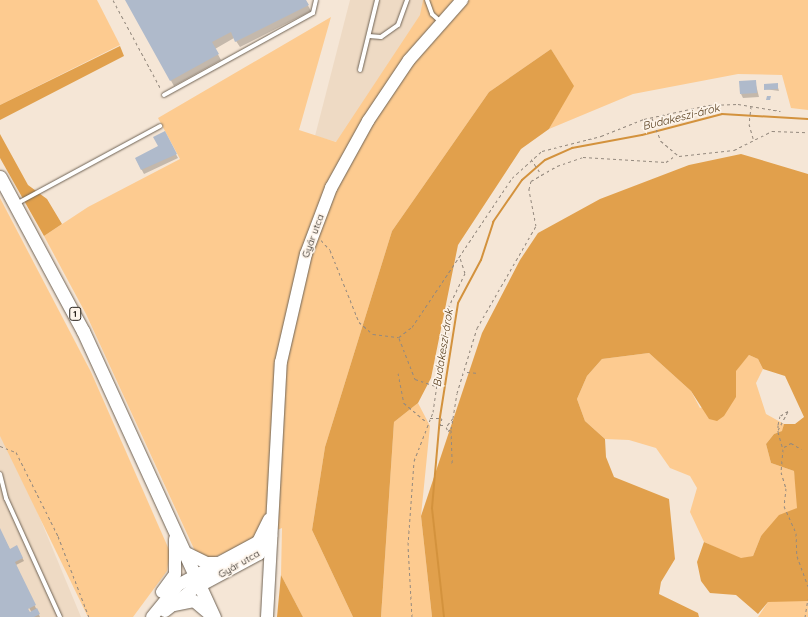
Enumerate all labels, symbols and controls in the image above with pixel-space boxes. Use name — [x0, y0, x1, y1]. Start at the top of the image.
water label: Budakeszi-árok — [641, 101, 721, 133]
street label: Gyár utca — [300, 213, 326, 259]
road number: 1 — [69, 307, 81, 321]
water label: Budakeszi-árok — [430, 308, 456, 388]
street label: Gyár utca — [216, 547, 262, 581]

